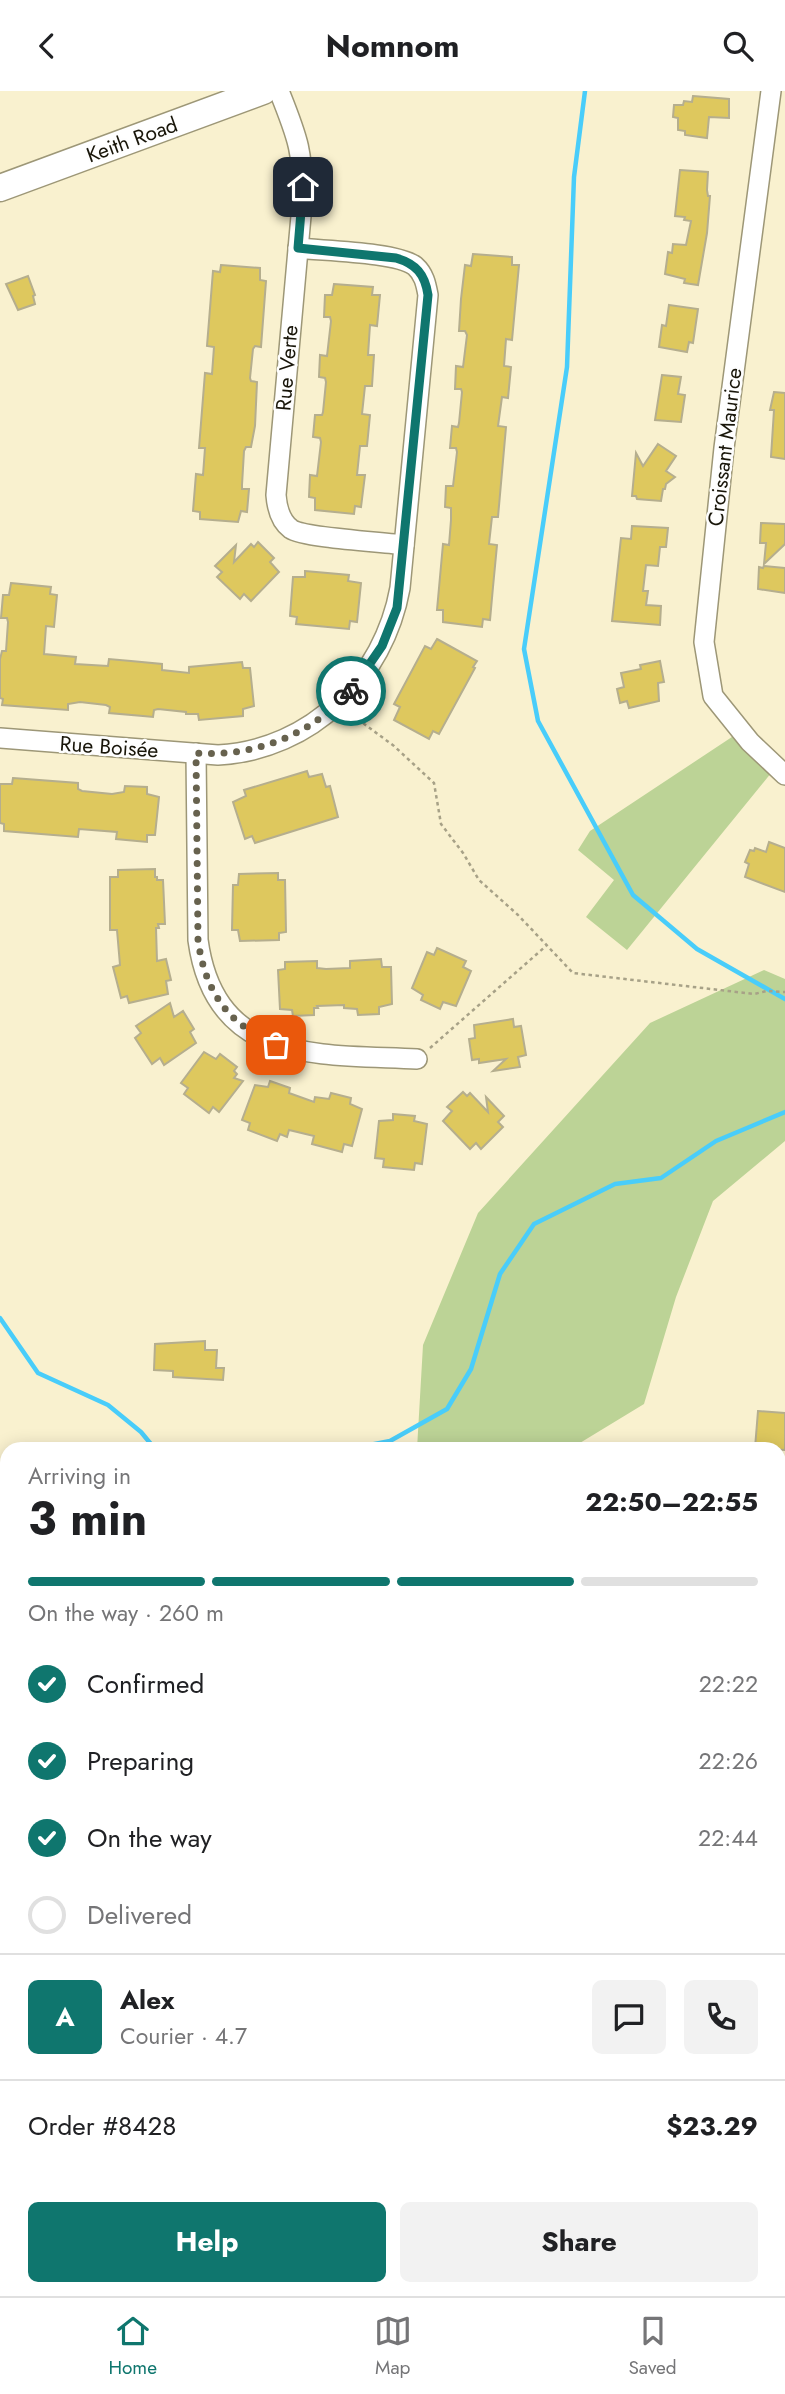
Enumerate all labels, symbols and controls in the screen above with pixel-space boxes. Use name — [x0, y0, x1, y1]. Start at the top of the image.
text: Nomnom — [325, 23, 460, 69]
icon: back — [28, 27, 66, 65]
icon: search — [719, 27, 757, 65]
street label: Keith Road — [82, 110, 182, 170]
pin — [273, 157, 333, 217]
icon: home — [284, 168, 322, 206]
street label: Rue Verte — [268, 324, 306, 412]
street label: Croissant Maurice — [700, 366, 750, 528]
courier — [316, 656, 386, 726]
icon: bike — [332, 672, 370, 710]
street label: Rue Boisée — [59, 729, 159, 765]
pin — [246, 1015, 306, 1075]
icon: bag — [257, 1026, 295, 1064]
text: Arriving in — [28, 1459, 131, 1493]
text: 22:50–22:55 — [585, 1483, 758, 1521]
text: 3 min — [28, 1486, 147, 1552]
text: On the way · 260 m — [28, 1596, 224, 1630]
icon: check — [28, 1665, 66, 1703]
text: Confirmed — [87, 1665, 204, 1703]
text: 22:22 — [699, 1667, 758, 1701]
icon: check — [28, 1742, 66, 1780]
text: Preparing — [87, 1742, 194, 1780]
text: 22:26 — [699, 1744, 758, 1778]
icon: check — [28, 1819, 66, 1857]
text: On the way — [87, 1819, 212, 1857]
text: 22:44 — [698, 1821, 758, 1855]
text: Delivered — [87, 1896, 192, 1934]
button: chat — [592, 1980, 666, 2054]
button: phone — [684, 1980, 758, 2054]
text: Alex — [120, 1981, 174, 2019]
text: A — [55, 1998, 75, 2036]
text: Courier · 4.7 — [120, 2019, 247, 2053]
text: Order #8428 — [28, 2107, 176, 2145]
text: $23.29 — [666, 2107, 758, 2145]
button: Help — [28, 2202, 386, 2282]
button: Share — [400, 2202, 758, 2282]
tab: Home — [108, 2312, 157, 2381]
tab: Map — [374, 2312, 412, 2381]
tab: Saved — [628, 2312, 677, 2381]

